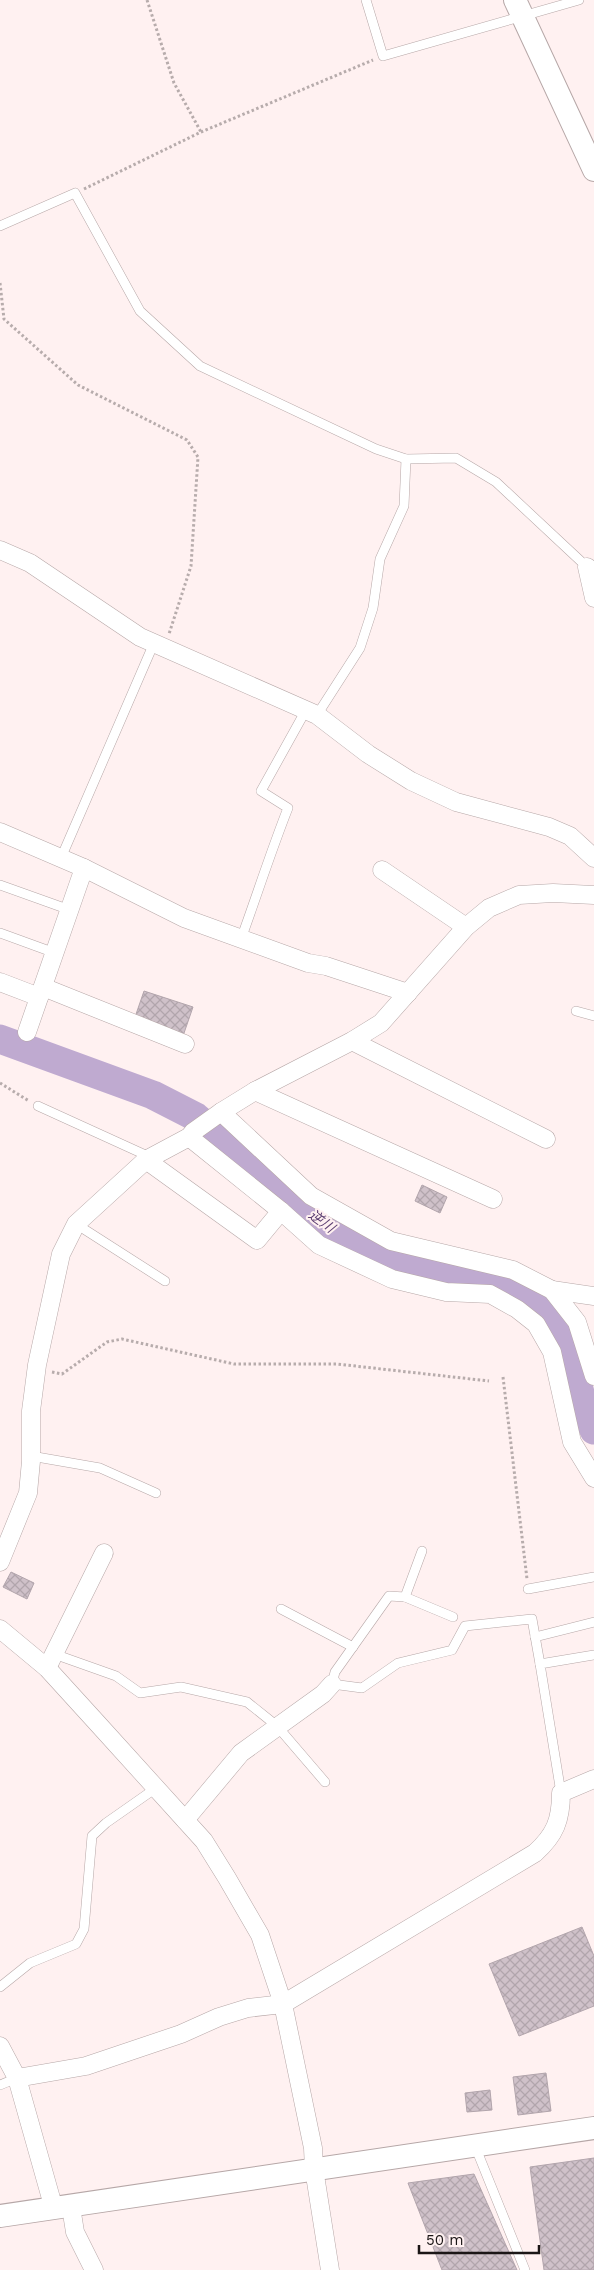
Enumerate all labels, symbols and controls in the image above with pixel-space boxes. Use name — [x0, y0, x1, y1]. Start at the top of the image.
water label: 逆川 — [306, 1206, 340, 1237]
scale bar — [419, 2222, 539, 2254]
text: 50 m — [426, 2231, 463, 2249]

